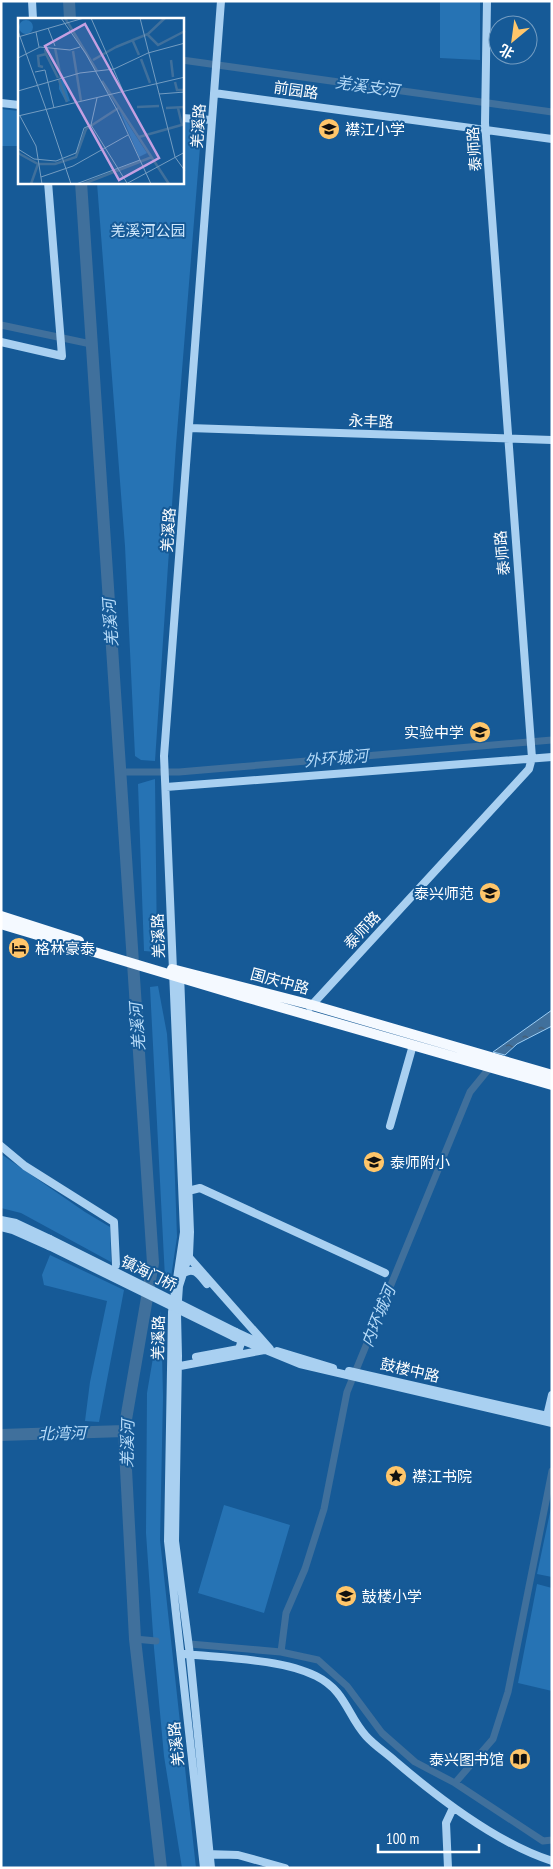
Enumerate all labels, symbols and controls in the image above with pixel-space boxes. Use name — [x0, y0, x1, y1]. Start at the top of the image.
north arrow — [488, 15, 538, 65]
inset map — [18, 18, 184, 184]
text: 北 — [496, 40, 517, 63]
water label: 羌溪支河 — [334, 72, 403, 101]
street label: 前园路 — [272, 77, 320, 103]
street label: 羌溪路 — [187, 103, 209, 149]
school or university icon: 襟江小学 — [317, 117, 341, 141]
place label: 襟江小学 — [345, 120, 405, 139]
street label: 泰师路 — [463, 126, 485, 172]
park label: 羌溪河公园 — [110, 221, 186, 240]
street label: 永丰路 — [348, 411, 394, 431]
street label: 羌溪路 — [157, 507, 179, 553]
street label: 泰师路 — [491, 530, 513, 576]
water label: 羌溪河 — [98, 595, 122, 648]
school or university icon: 实验中学 — [468, 720, 492, 744]
place label: 实验中学 — [404, 723, 464, 742]
water label: 外环城河 — [303, 745, 372, 771]
school or university icon: 泰兴师范 — [478, 881, 502, 905]
place label: 泰兴师范 — [414, 884, 474, 903]
street label: 泰师路 — [340, 907, 384, 953]
street label: 羌溪路 — [148, 913, 168, 959]
hotel icon: 格林豪泰 — [7, 936, 31, 960]
place label: 格林豪泰 — [35, 939, 95, 958]
street label: 国庆中路 — [249, 964, 311, 998]
water label: 羌溪河 — [125, 999, 149, 1052]
school or university icon: 泰师附小 — [362, 1150, 386, 1174]
place label: 泰师附小 — [390, 1153, 450, 1172]
street label: 镇海门桥 — [118, 1251, 180, 1295]
water label: 内环城河 — [357, 1280, 400, 1349]
street label: 羌溪路 — [148, 1315, 168, 1361]
street label: 鼓楼中路 — [379, 1354, 441, 1386]
water label: 羌溪河 — [117, 1417, 137, 1468]
water label: 北湾河 — [38, 1423, 89, 1443]
place icon: 襟江书院 — [384, 1464, 408, 1488]
place label: 襟江书院 — [412, 1467, 472, 1486]
school or university icon: 鼓楼小学 — [334, 1584, 358, 1608]
place label: 鼓楼小学 — [362, 1587, 422, 1606]
street label: 羌溪路 — [164, 1721, 188, 1767]
library icon: 泰兴图书馆 — [508, 1747, 532, 1771]
place label: 泰兴图书馆 — [429, 1750, 504, 1769]
scale bar — [378, 1822, 479, 1854]
text: 100 m — [386, 1829, 419, 1848]

